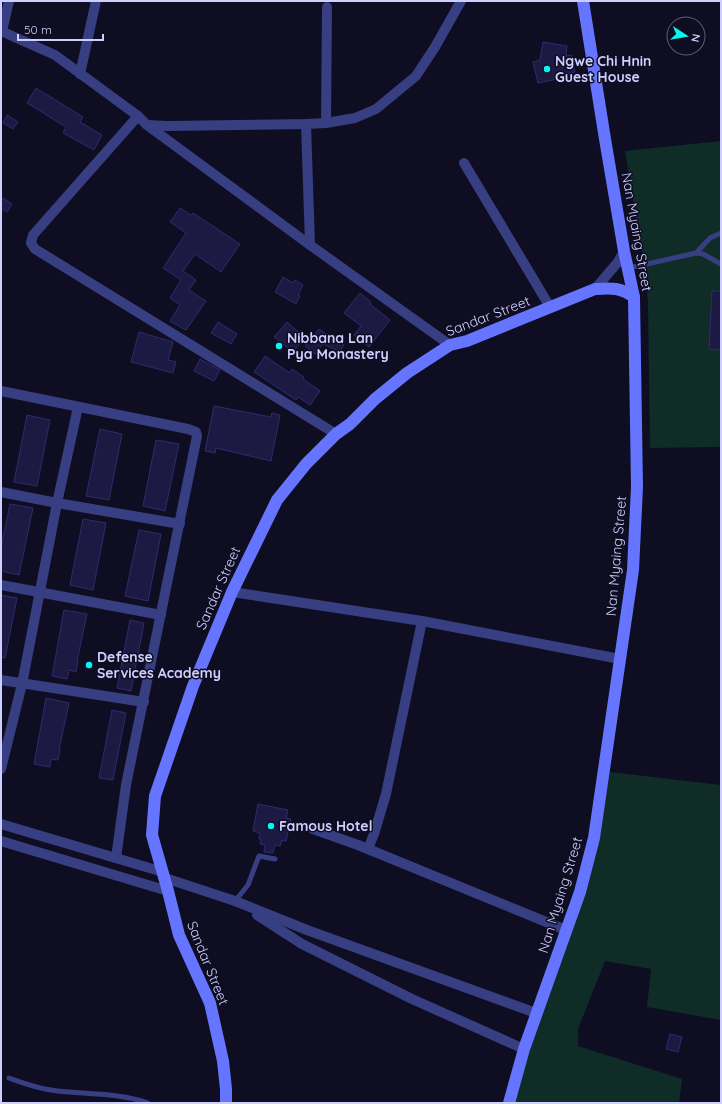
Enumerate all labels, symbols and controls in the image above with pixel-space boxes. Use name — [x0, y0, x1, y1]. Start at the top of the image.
scale bar — [18, 16, 103, 42]
north arrow — [666, 16, 706, 56]
text: 50 m — [24, 22, 52, 37]
text: N — [688, 33, 703, 43]
place label: Ngwe Chi Hnin Guest House — [555, 52, 651, 86]
marker: Ngwe Chi Hnin Guest House — [542, 64, 552, 74]
street label: Nan Myaing Street — [618, 171, 656, 293]
street label: Sandar Street — [443, 292, 533, 340]
place label: Nibbana Lan Pya Monastery — [287, 329, 389, 363]
marker: Nibbana Lan Pya Monastery — [274, 341, 284, 351]
street label: Nan Myaing Street — [602, 495, 630, 617]
street label: Sandar Street — [192, 544, 244, 632]
place label: Defense Services Academy — [97, 648, 221, 682]
marker: Defense Services Academy — [84, 660, 94, 670]
place label: Famous Hotel — [279, 817, 372, 835]
marker: Famous Hotel — [266, 821, 276, 831]
street label: Nan Myaing Street — [534, 835, 586, 955]
street label: Sandar Street — [183, 918, 233, 1008]

